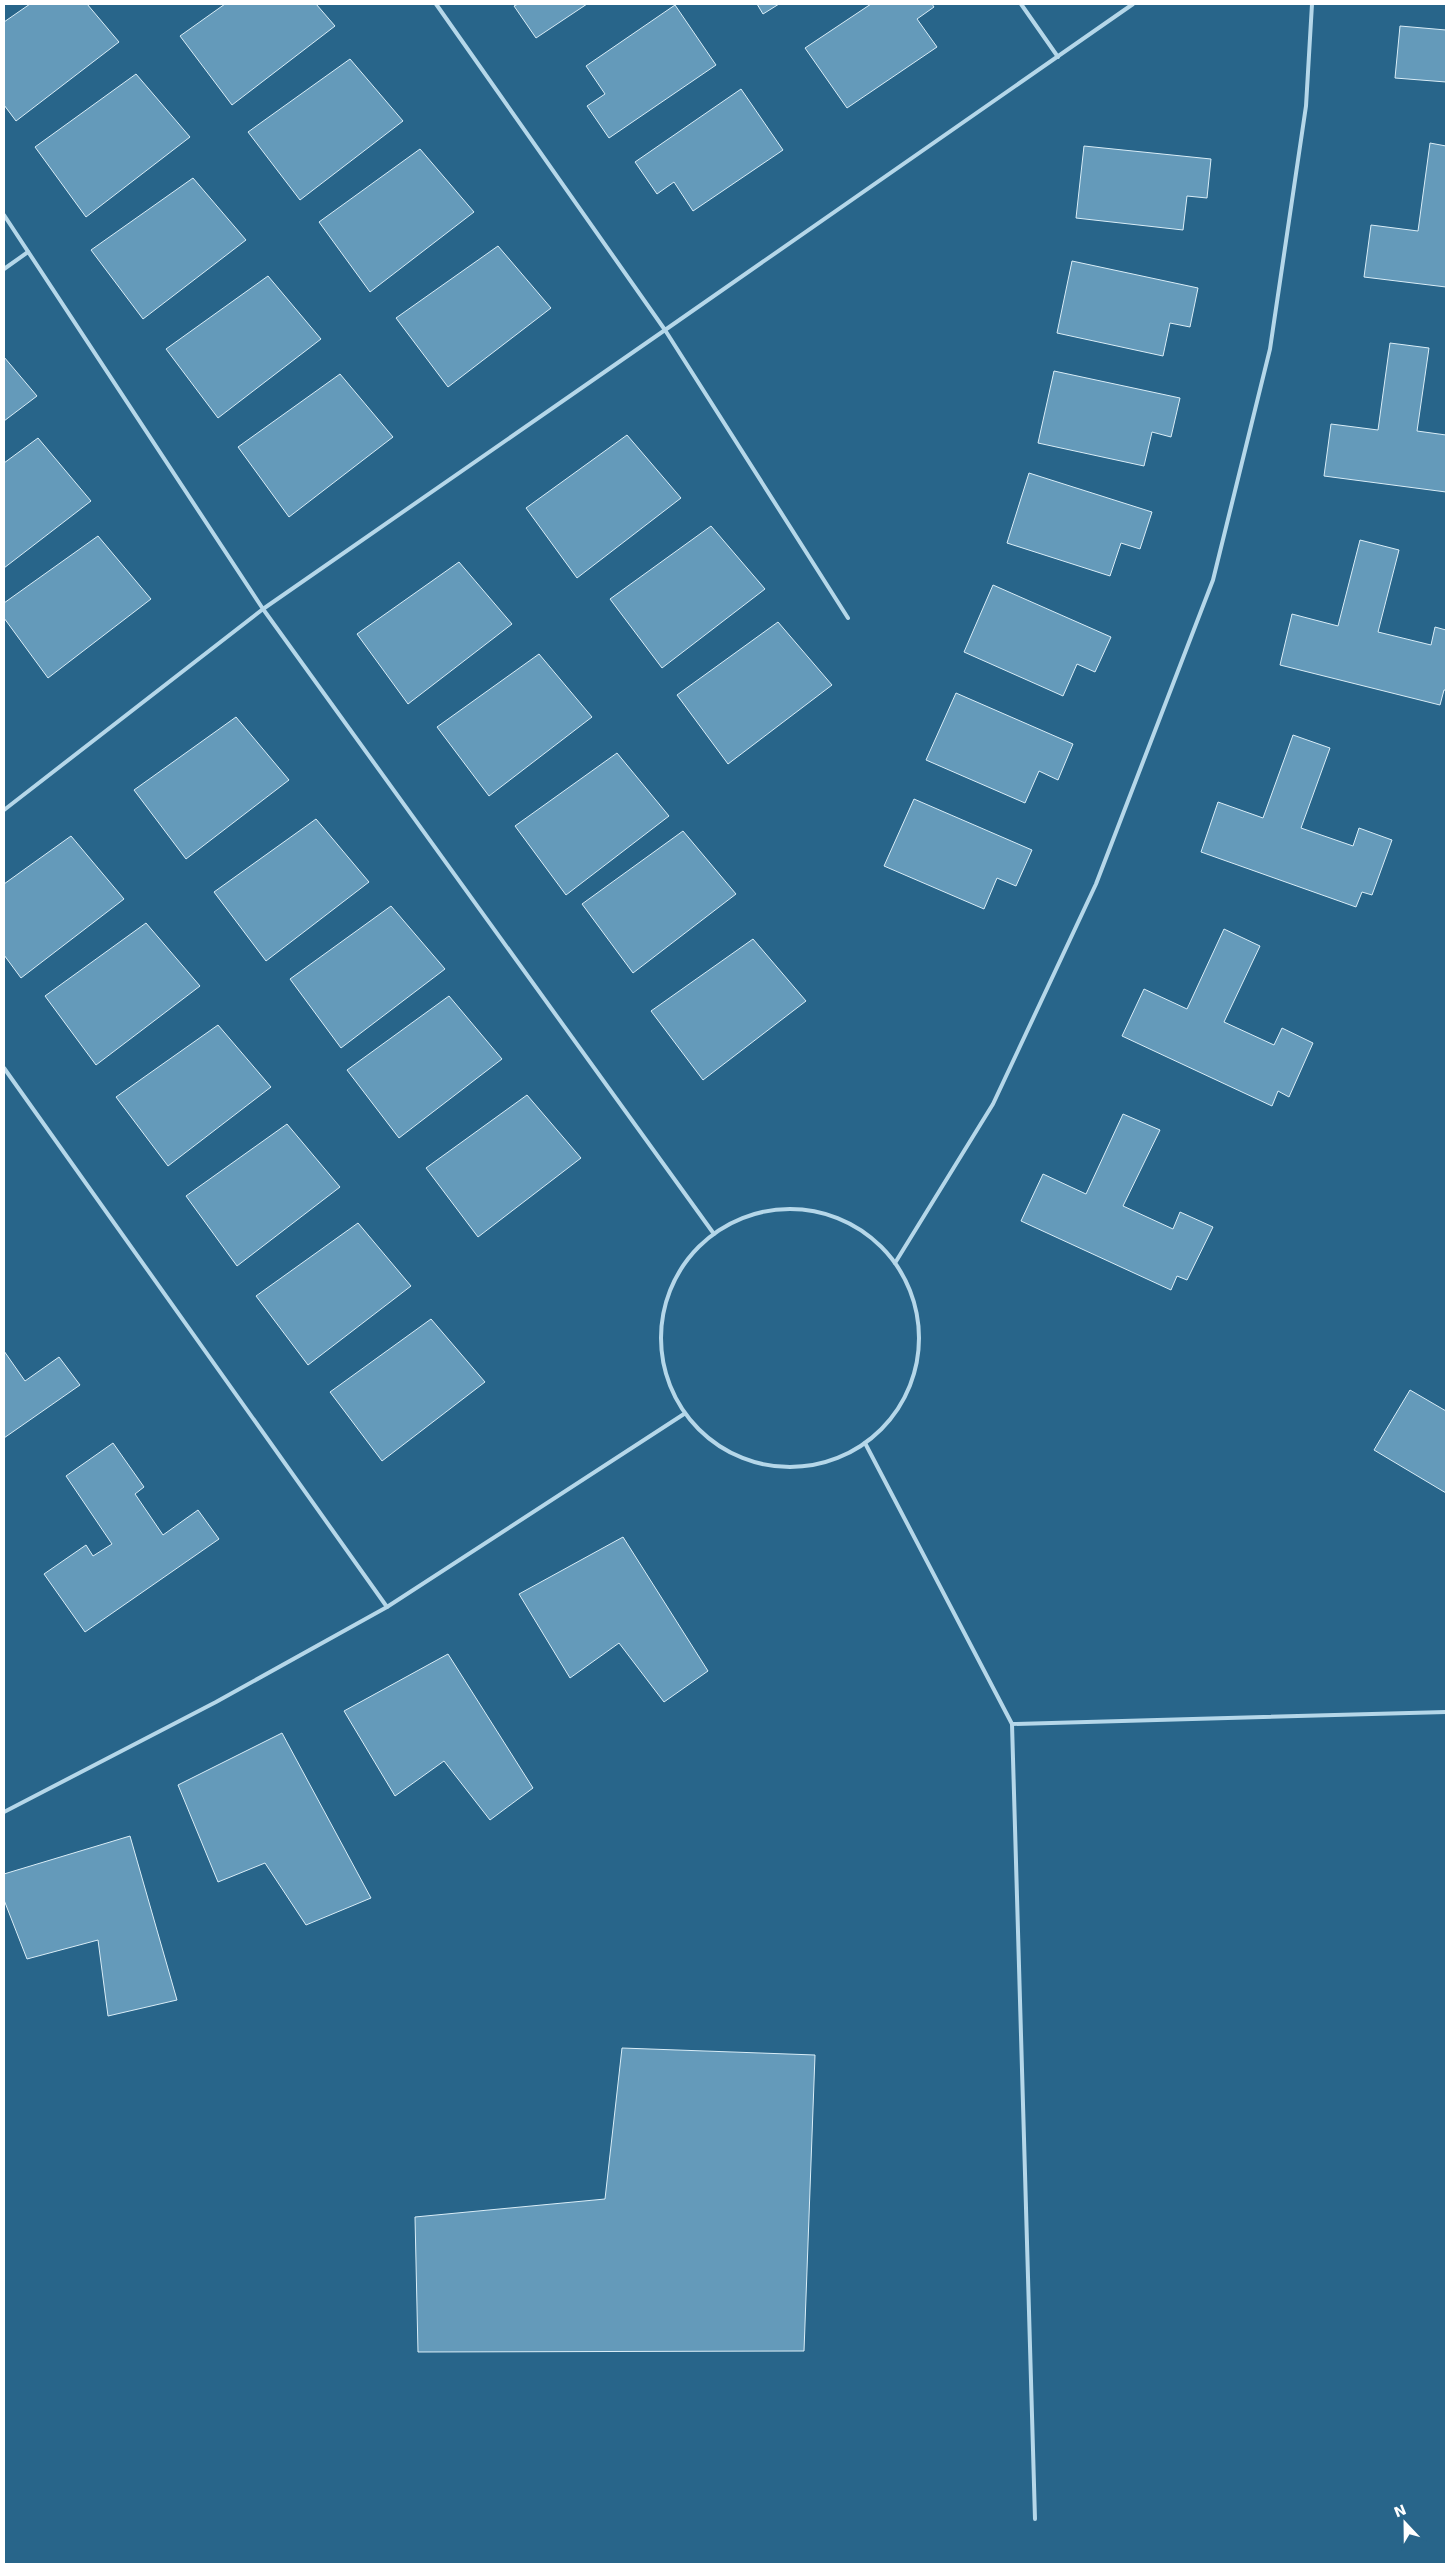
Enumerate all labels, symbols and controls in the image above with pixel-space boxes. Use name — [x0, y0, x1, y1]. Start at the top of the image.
north arrow — [1380, 2498, 1430, 2548]
text: N — [1392, 2501, 1409, 2521]

